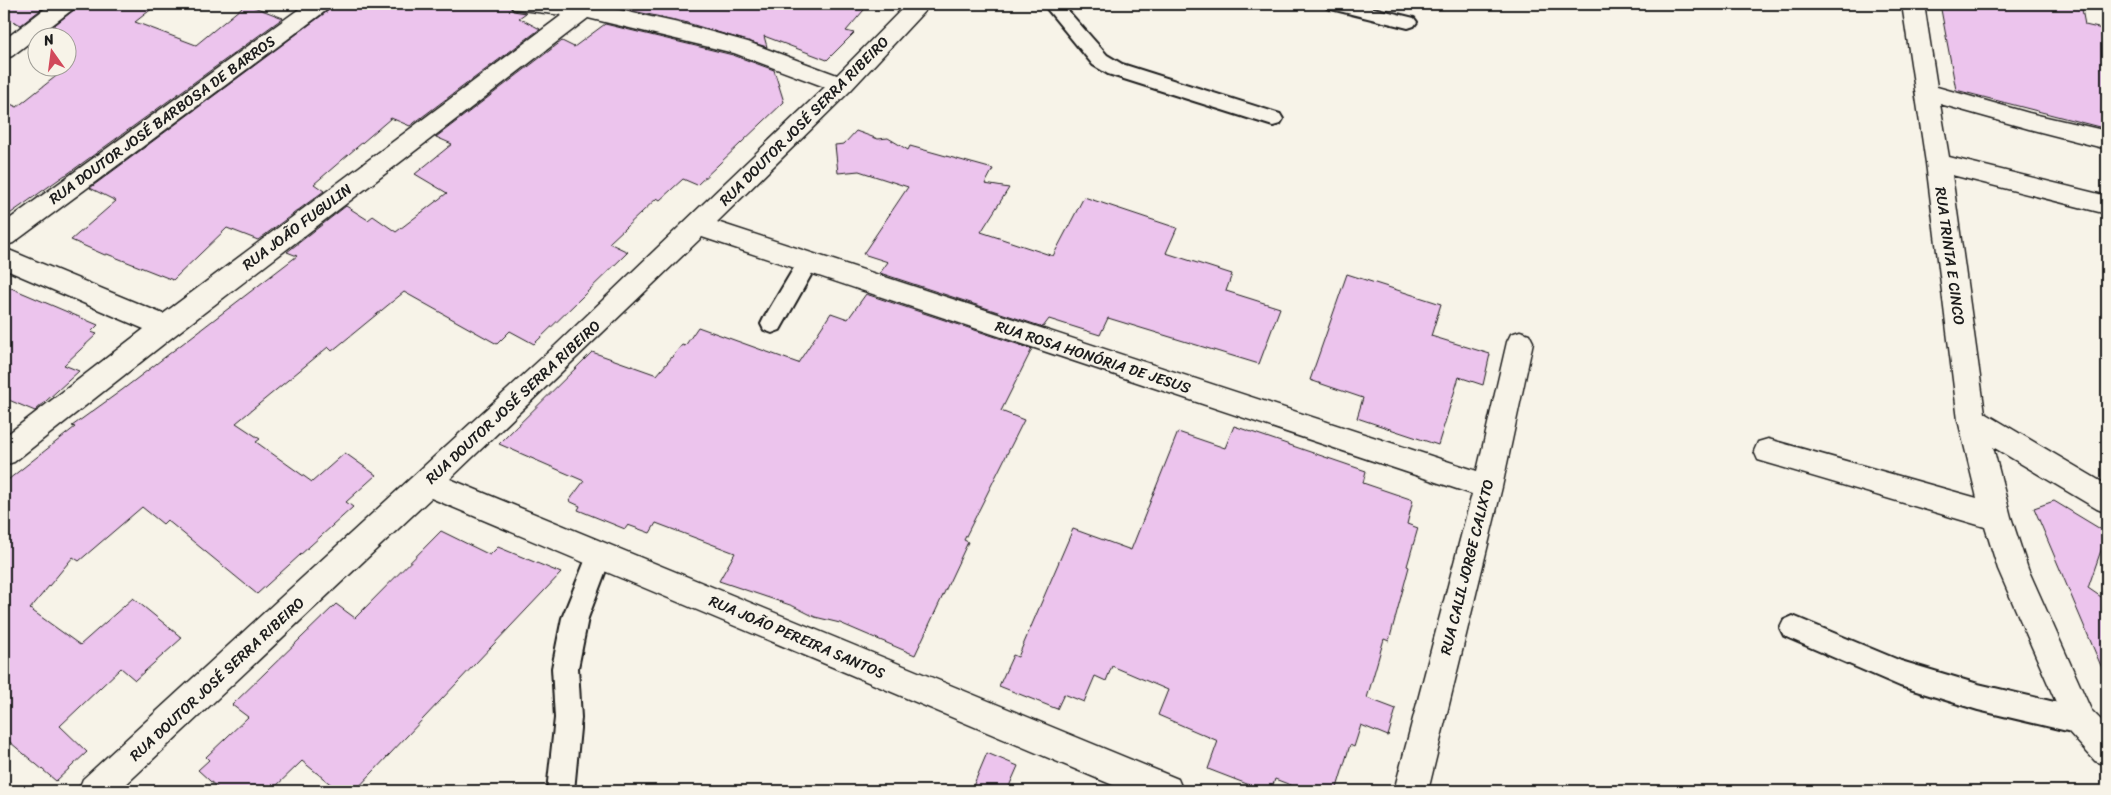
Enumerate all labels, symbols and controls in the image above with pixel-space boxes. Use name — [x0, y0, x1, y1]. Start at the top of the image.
text: N — [40, 26, 57, 53]
north arrow — [28, 28, 78, 78]
street label: RUA DOUTOR JOSÉ BARBOSA DE BARROS — [43, 29, 281, 211]
street label: RUA DOUTOR JOSÉ SERRA RIBEIRO — [713, 30, 895, 212]
street label: RUA JOÃO FUGULIN — [236, 177, 358, 277]
street label: RUA TRINTA E CINCO — [1927, 185, 1973, 327]
street label: RUA DOUTOR JOSÉ SERRA RIBEIRO — [419, 313, 607, 491]
street label: RUA ROSA HONÓRIA DE JESUS — [992, 313, 1195, 401]
street label: RUA CALIL JORGE CALIXTO — [1433, 476, 1501, 658]
street label: RUA JOÃO PEREIRA SANTOS — [705, 588, 889, 686]
street label: RUA DOUTOR JOSÉ SERRA RIBEIRO — [123, 590, 311, 768]

